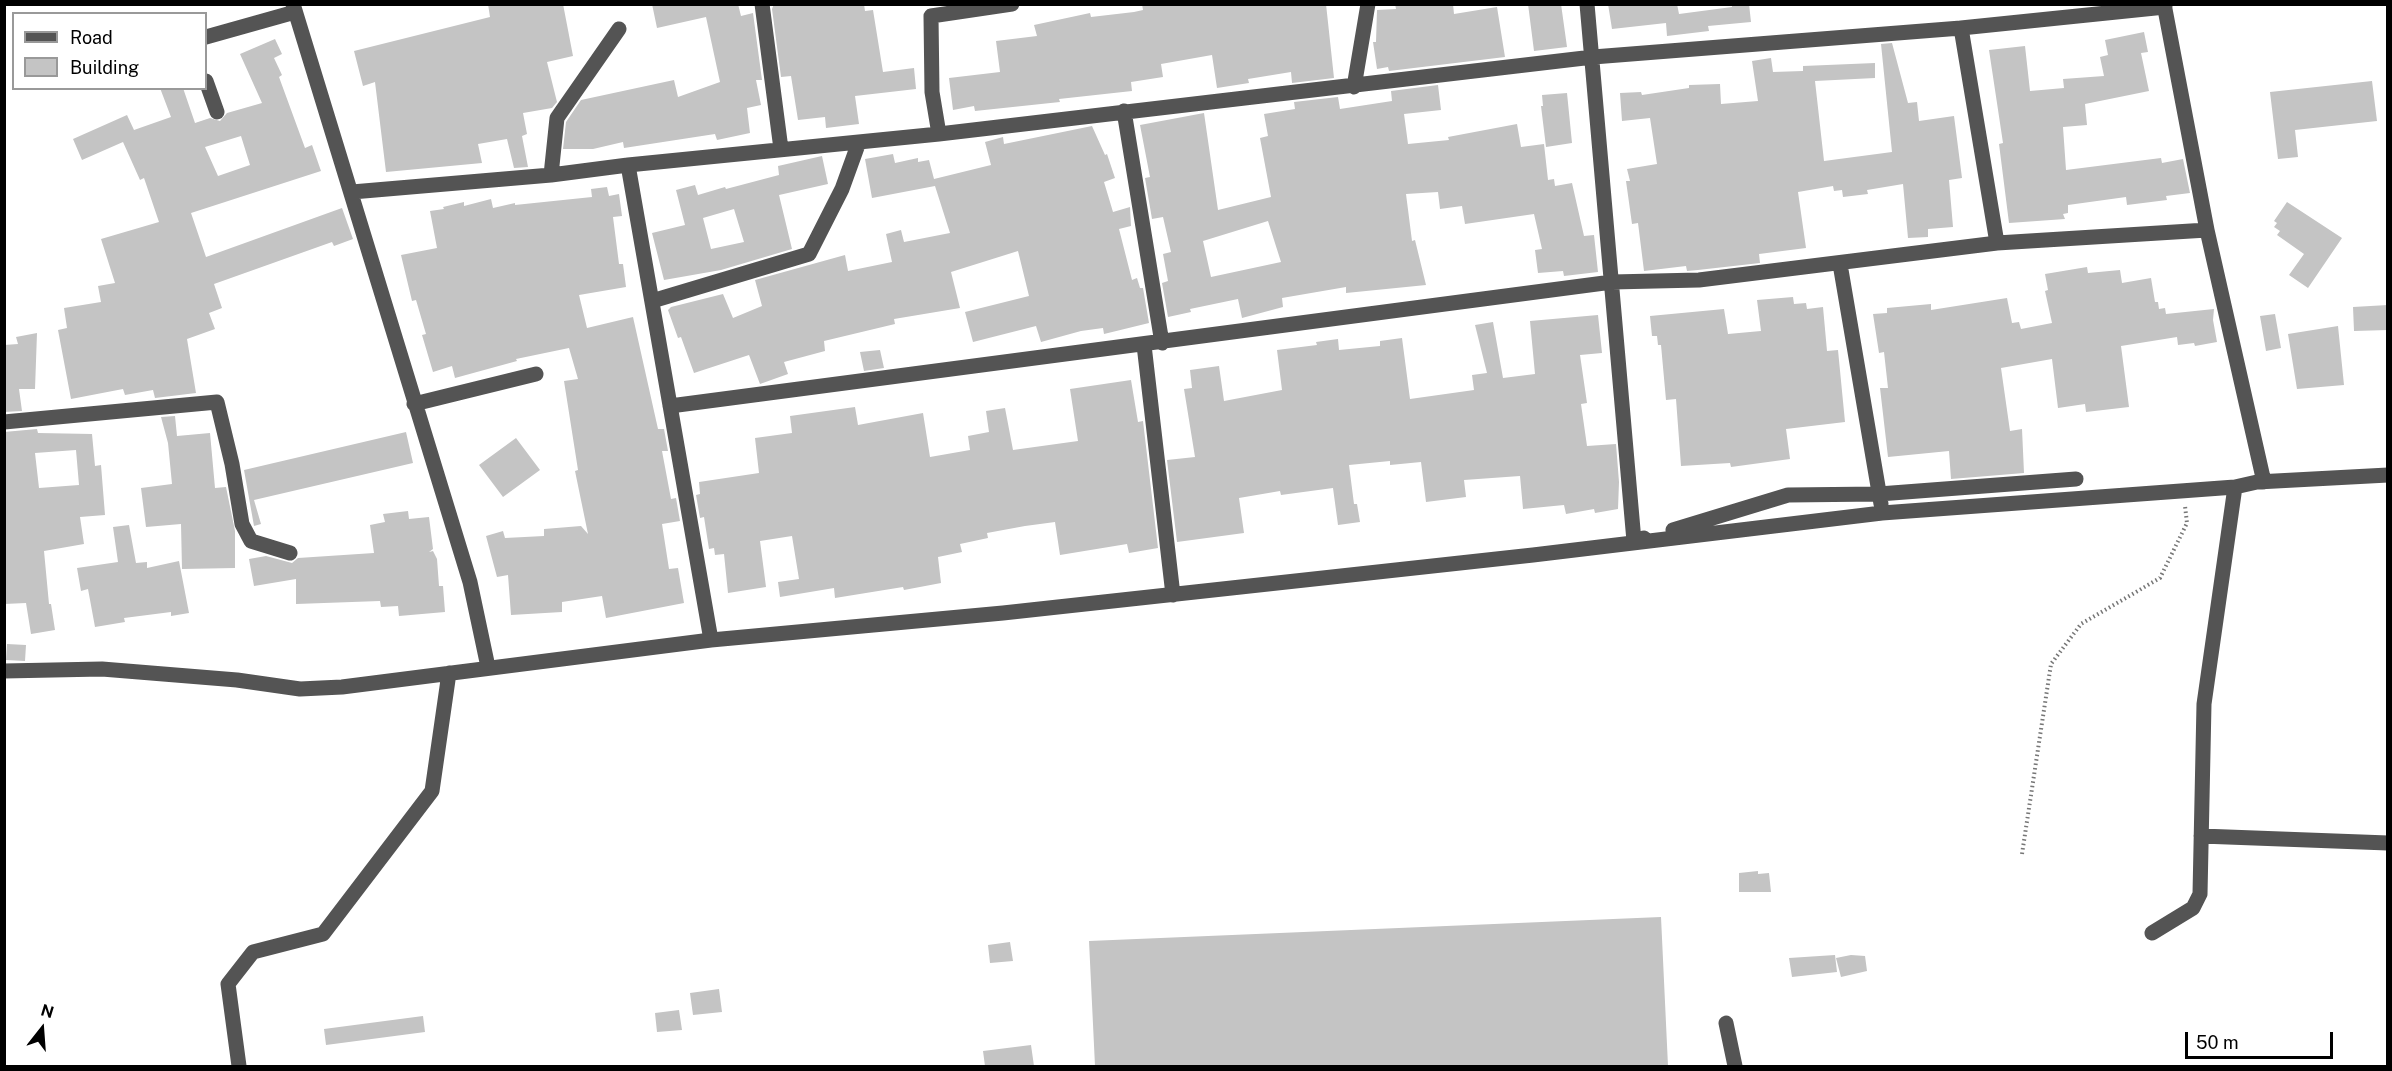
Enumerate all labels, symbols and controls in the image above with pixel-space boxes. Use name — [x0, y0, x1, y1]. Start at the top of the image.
legend — [12, 12, 207, 90]
text: Road — [70, 27, 113, 48]
text: Building — [70, 57, 139, 78]
north arrow — [12, 999, 72, 1059]
text: N — [39, 1000, 56, 1022]
scale bar — [2188, 1020, 2336, 1058]
text: 50 m — [2196, 1032, 2239, 1053]

